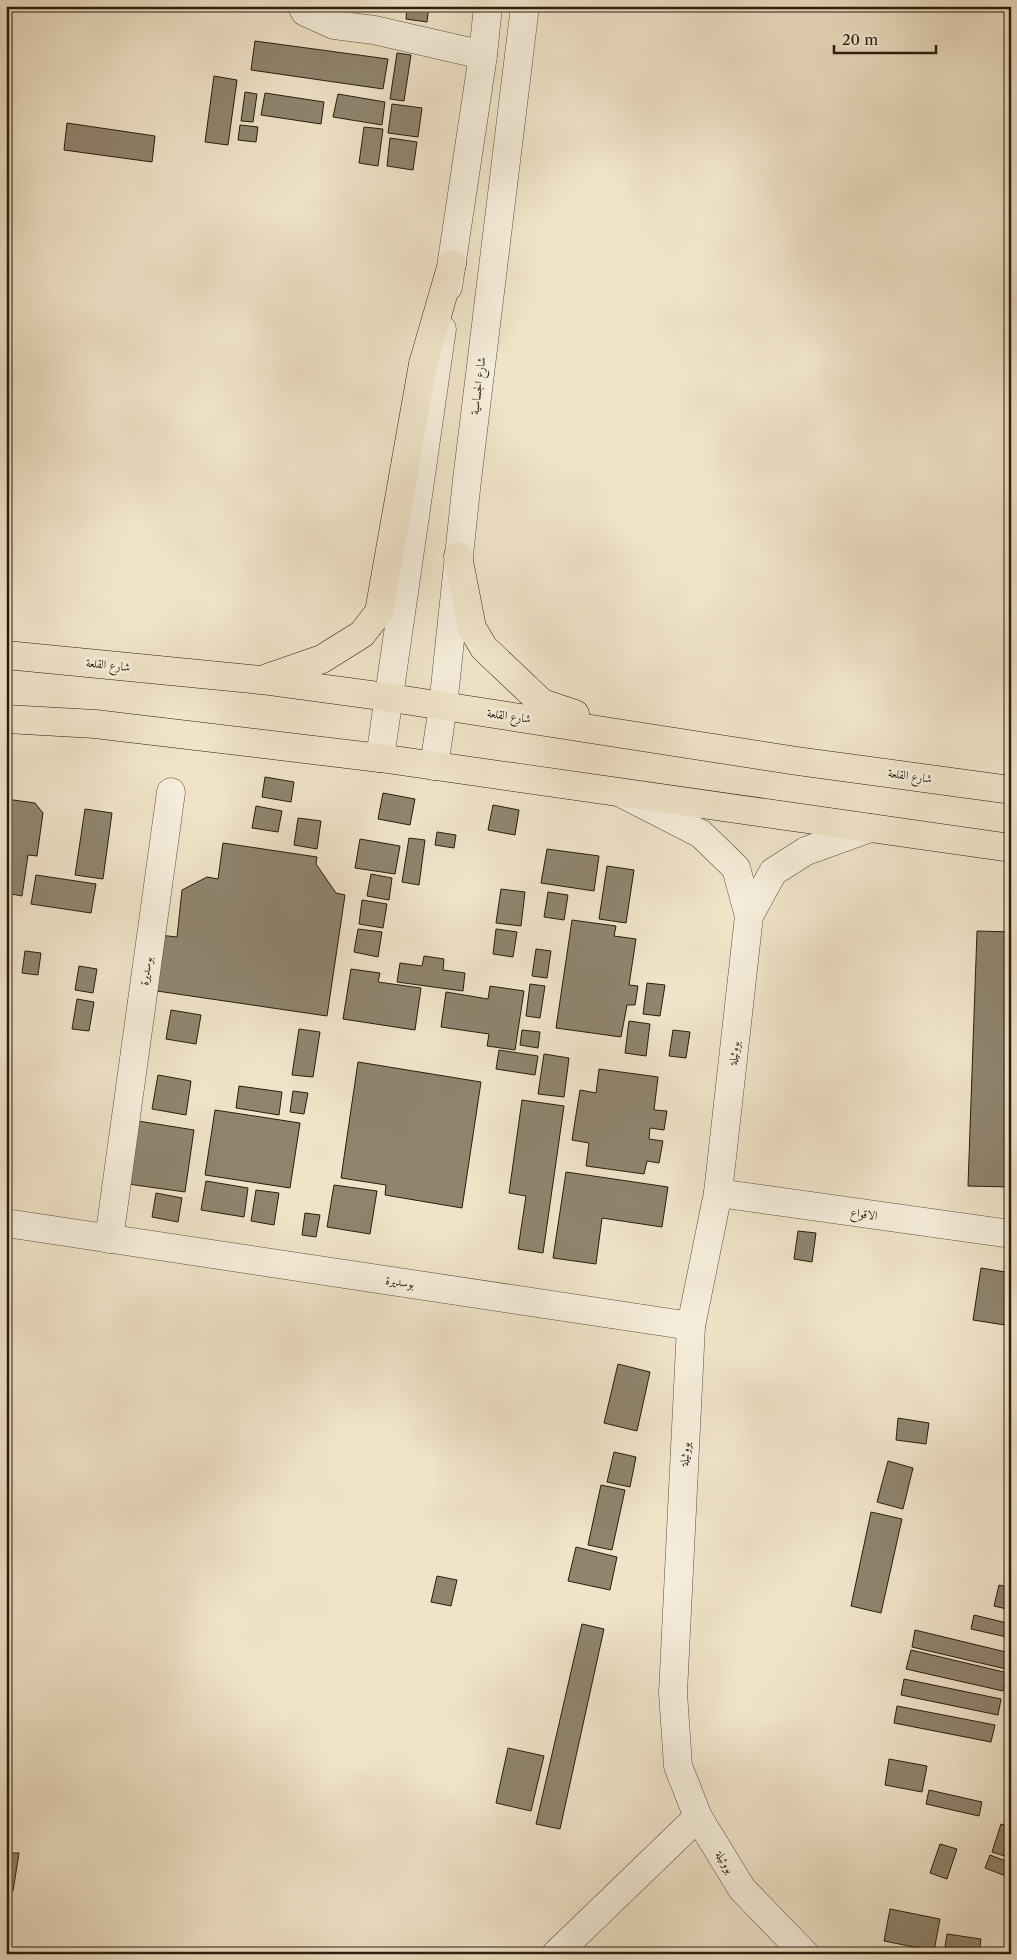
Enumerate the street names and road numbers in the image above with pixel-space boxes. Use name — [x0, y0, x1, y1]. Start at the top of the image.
street label: شارع الجساسية — [467, 356, 492, 416]
street label: شارع القلعة — [85, 655, 131, 678]
street label: شارع القلعة — [485, 705, 532, 730]
street label: شارع القلعة — [886, 765, 933, 790]
street label: بوسديرة — [136, 956, 156, 986]
street label: بووثيلة — [725, 1040, 743, 1067]
street label: الاقواع — [849, 1204, 879, 1227]
street label: بوسديرة — [385, 1272, 415, 1292]
street label: بووثيلة — [676, 1442, 694, 1467]
street label: بووثيلة — [711, 1847, 738, 1876]

